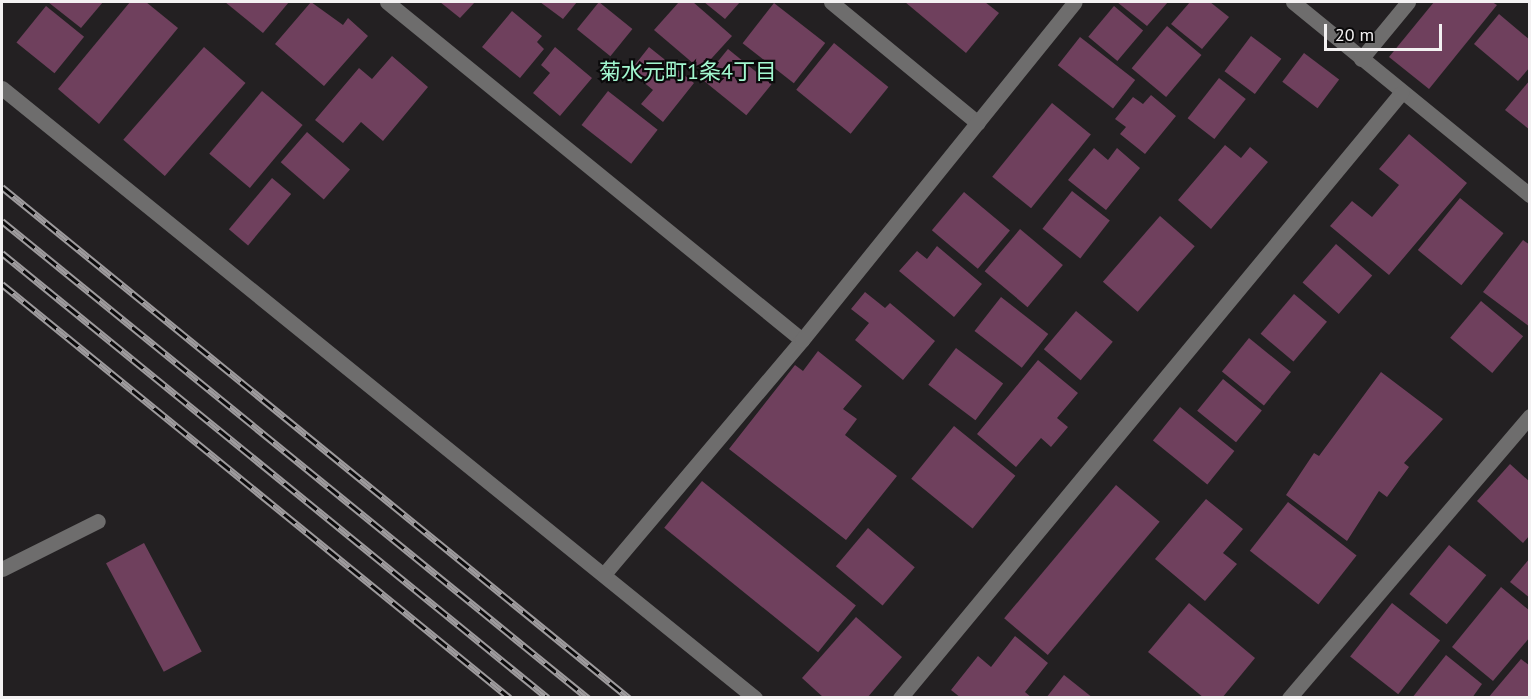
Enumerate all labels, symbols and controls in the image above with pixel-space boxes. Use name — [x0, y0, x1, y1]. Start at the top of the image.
scale bar — [1327, 12, 1446, 50]
text: 20 m — [1335, 23, 1374, 46]
district label: 菊水元町1条4丁目 — [599, 59, 777, 85]

